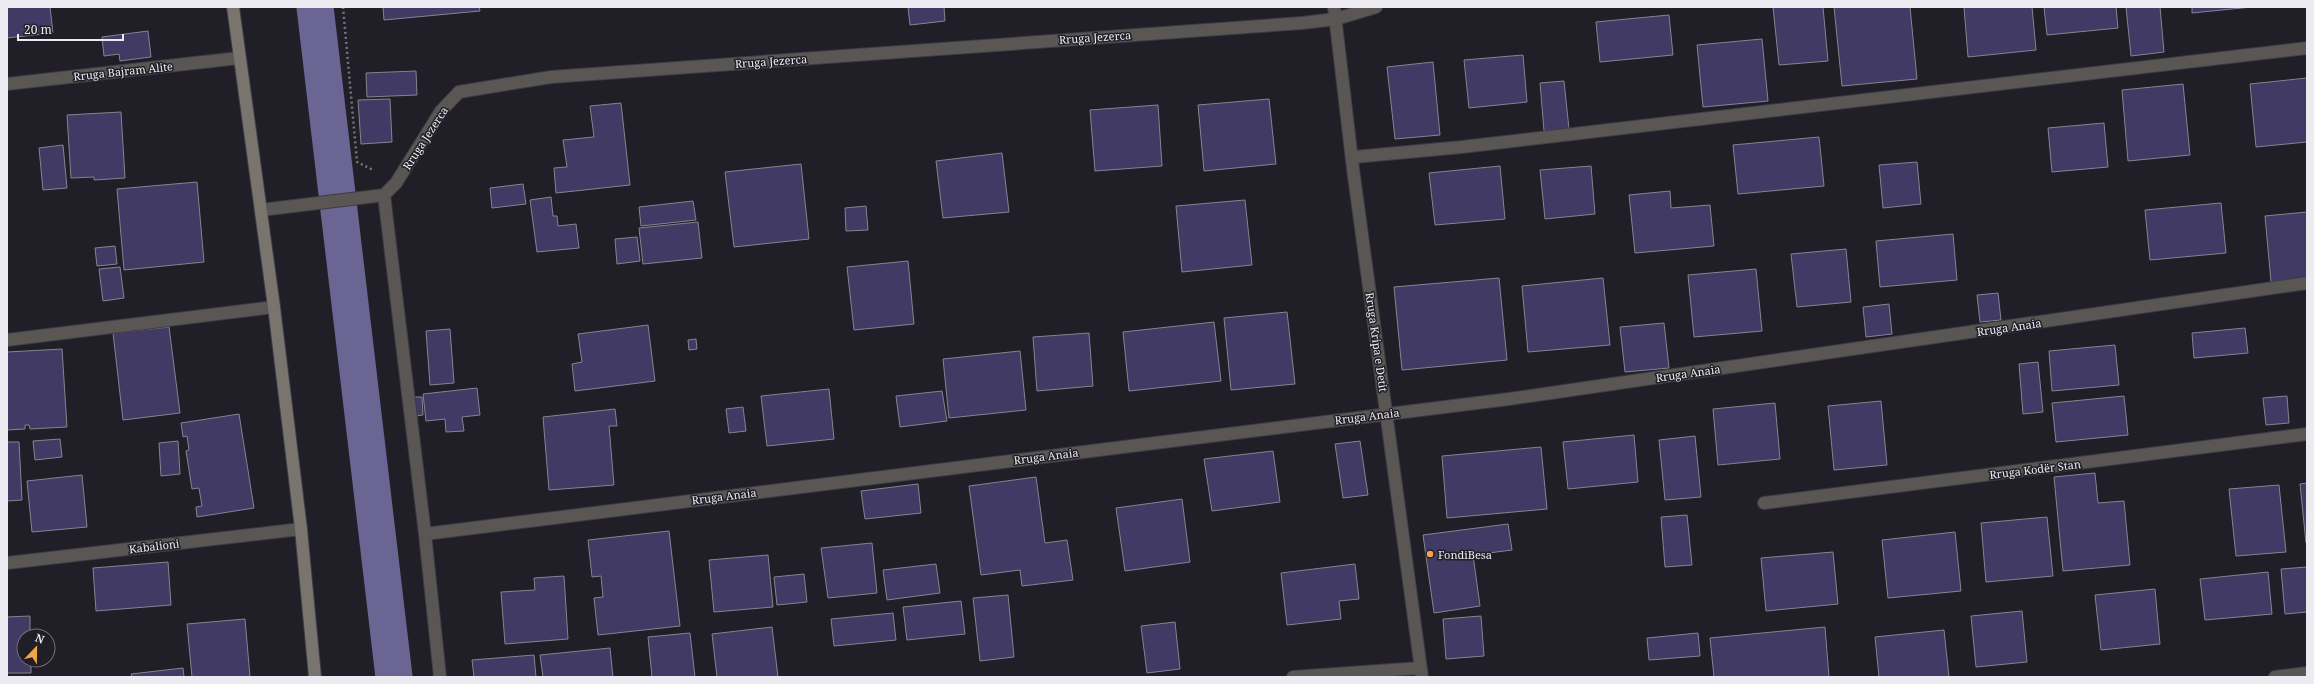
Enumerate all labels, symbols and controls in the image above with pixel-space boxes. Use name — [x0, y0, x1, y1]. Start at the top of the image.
scale bar — [18, 16, 123, 42]
text: 20 m — [24, 21, 52, 38]
street label: Rruga Jezerca — [1058, 27, 1132, 47]
street label: Rruga Jezerca — [734, 51, 808, 71]
street label: Rruga Bajram Alite — [73, 58, 174, 84]
street label: Rruga Jezerca — [399, 104, 451, 172]
street label: Rruga Kripa e Detit — [1363, 291, 1391, 393]
street label: Rruga Anaia — [1976, 315, 2042, 339]
street label: Rruga Anaia — [1655, 361, 1721, 385]
street label: Rruga Anaia — [1334, 405, 1400, 427]
street label: Rruga Anaia — [1013, 445, 1079, 467]
street label: Rruga Kodër Stan — [1988, 456, 2082, 482]
street label: Rruga Anaia — [691, 485, 757, 507]
street label: Kabalioni — [128, 535, 181, 557]
place label: FondiBesa — [1438, 547, 1492, 562]
marker: FondiBesa — [1425, 549, 1435, 559]
north arrow — [16, 628, 56, 668]
text: N — [33, 630, 47, 647]

